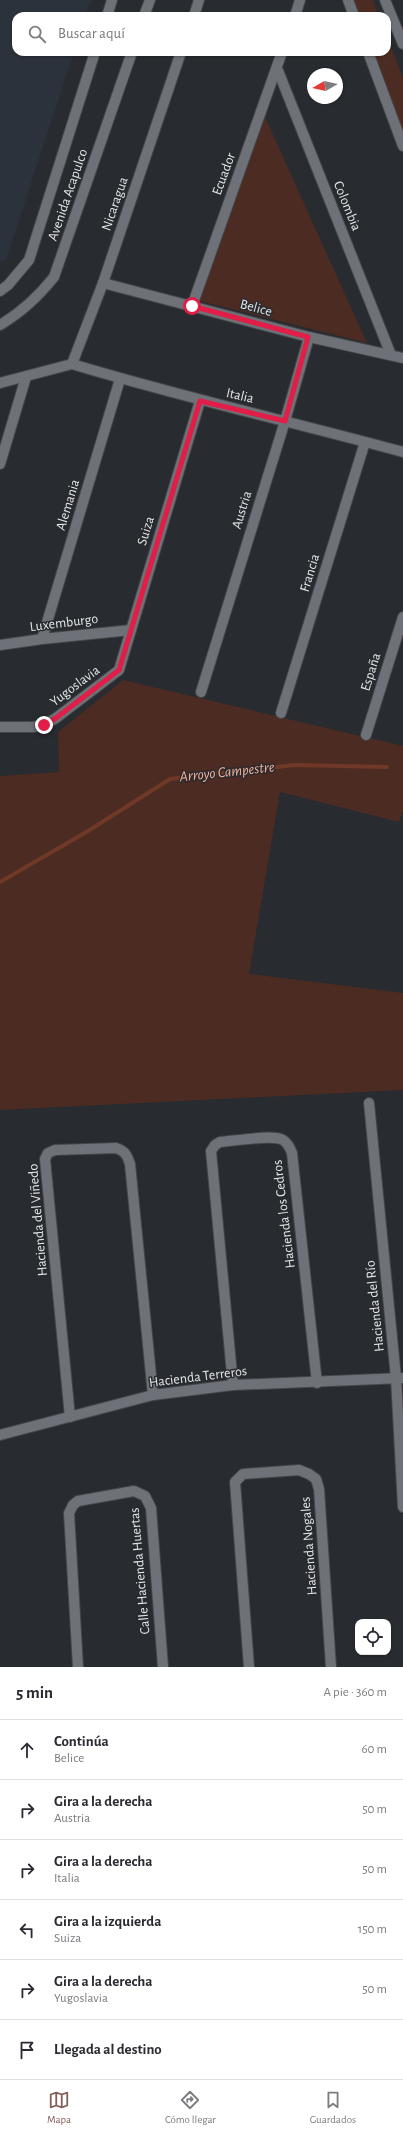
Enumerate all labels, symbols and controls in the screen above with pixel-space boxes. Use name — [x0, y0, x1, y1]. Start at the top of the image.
search box — [12, 12, 391, 56]
icon: search — [26, 23, 48, 45]
text: Buscar aquí — [58, 26, 125, 41]
north arrow — [307, 68, 343, 104]
street label: Avenida Acapulco — [46, 147, 90, 243]
street label: Ecuador — [210, 151, 238, 197]
street label: Nicaragua — [99, 175, 131, 233]
street label: Colombia — [331, 179, 363, 233]
route start — [183, 297, 201, 315]
street label: Belice — [238, 297, 274, 319]
street label: Italia — [225, 386, 256, 406]
street label: Alemania — [54, 477, 83, 532]
street label: Austria — [230, 489, 255, 531]
street label: Suiza — [135, 514, 157, 547]
street label: Francia — [298, 552, 323, 594]
street label: Luxemburgo — [29, 612, 99, 634]
street label: España — [359, 651, 384, 693]
street label: Yugoslavia — [48, 663, 103, 709]
route end — [35, 716, 53, 734]
water label: Arroyo Campestre — [178, 760, 275, 785]
street label: Hacienda los Cedros — [270, 1159, 298, 1269]
street label: Hacienda del Viñedo — [26, 1163, 50, 1277]
street label: Hacienda del Río — [363, 1260, 387, 1352]
street label: Hacienda Terreros — [148, 1364, 248, 1390]
street label: Hacienda Nogales — [299, 1496, 319, 1596]
street label: Calle Hacienda Huertas — [127, 1507, 153, 1635]
map controls — [355, 1619, 391, 1655]
button: locate — [355, 1619, 391, 1655]
text: 5 min — [16, 1684, 53, 1701]
text: A pie · 360 m — [323, 1686, 387, 1699]
text: Continúa — [54, 1734, 109, 1749]
icon: ahead — [16, 1739, 38, 1761]
text: 60 m — [361, 1743, 387, 1756]
text: Belice — [54, 1752, 84, 1765]
text: Gira a la derecha — [54, 1794, 153, 1809]
icon: right — [16, 1799, 38, 1821]
text: 50 m — [362, 1803, 387, 1816]
text: Austria — [54, 1812, 90, 1825]
text: Gira a la derecha — [54, 1854, 153, 1869]
icon: right — [16, 1859, 38, 1881]
text: 50 m — [362, 1863, 387, 1876]
text: Italia — [54, 1872, 80, 1885]
text: Gira a la izquierda — [54, 1914, 161, 1929]
icon: left — [16, 1919, 38, 1941]
text: 150 m — [358, 1923, 387, 1936]
text: Suiza — [54, 1932, 81, 1945]
text: Gira a la derecha — [54, 1974, 153, 1989]
icon: right — [16, 1979, 38, 2001]
text: 50 m — [362, 1983, 387, 1996]
text: Yugoslavia — [54, 1992, 108, 2005]
icon: arrive — [16, 2039, 38, 2061]
text: Llegada al destino — [54, 2042, 162, 2057]
tab: Mapa — [47, 2089, 71, 2126]
tab: Cómo llegar — [165, 2089, 216, 2126]
tab: Guardados — [310, 2089, 356, 2126]

